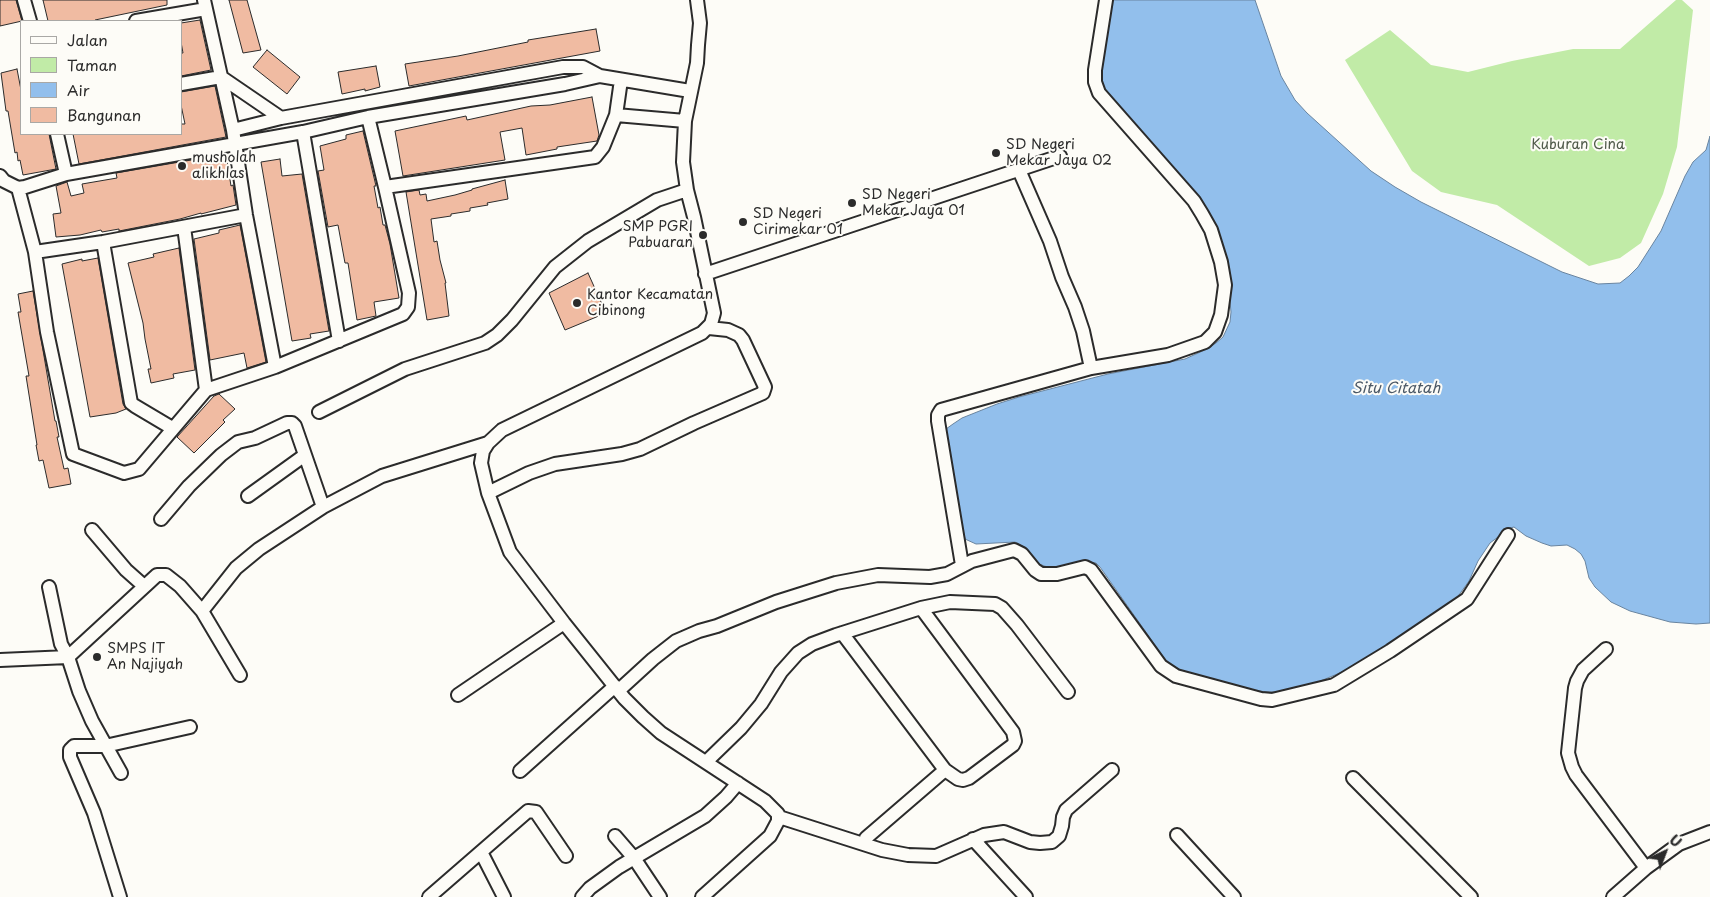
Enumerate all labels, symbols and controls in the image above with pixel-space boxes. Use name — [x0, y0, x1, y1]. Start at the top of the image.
legend — [20, 20, 182, 135]
text: Jalan — [67, 28, 108, 51]
text: Taman — [67, 53, 117, 76]
text: Air — [67, 78, 89, 101]
text: Bangunan — [67, 103, 141, 126]
place label: SD Negeri Mekar Jaya 02 — [1006, 137, 1112, 170]
park label: Kuburan Cina — [1531, 137, 1625, 153]
marker: SD Negeri Mekar Jaya 02 — [990, 147, 1002, 159]
place label: musholah alikhlas — [192, 150, 256, 182]
marker: musholah alikhlas — [176, 160, 188, 172]
place label: SD Negeri Mekar Jaya 01 — [862, 187, 965, 220]
marker: SD Negeri Mekar Jaya 01 — [846, 197, 858, 209]
place label: SD Negeri Cirimekar 01 — [753, 206, 843, 238]
marker: SD Negeri Cirimekar 01 — [737, 216, 749, 228]
place label: SMP PGRI Pabuaran — [623, 219, 693, 252]
marker: SMP PGRI Pabuaran — [697, 229, 709, 241]
place label: Kantor Kecamatan Cibinong — [587, 287, 713, 320]
marker: Kantor Kecamatan Cibinong — [571, 297, 583, 309]
water label: Situ Citatah — [1352, 380, 1440, 398]
place label: SMPS IT An Najiyah — [107, 641, 183, 674]
marker: SMPS IT An Najiyah — [91, 651, 103, 663]
north arrow — [1640, 827, 1690, 877]
text: U — [1665, 829, 1687, 852]

